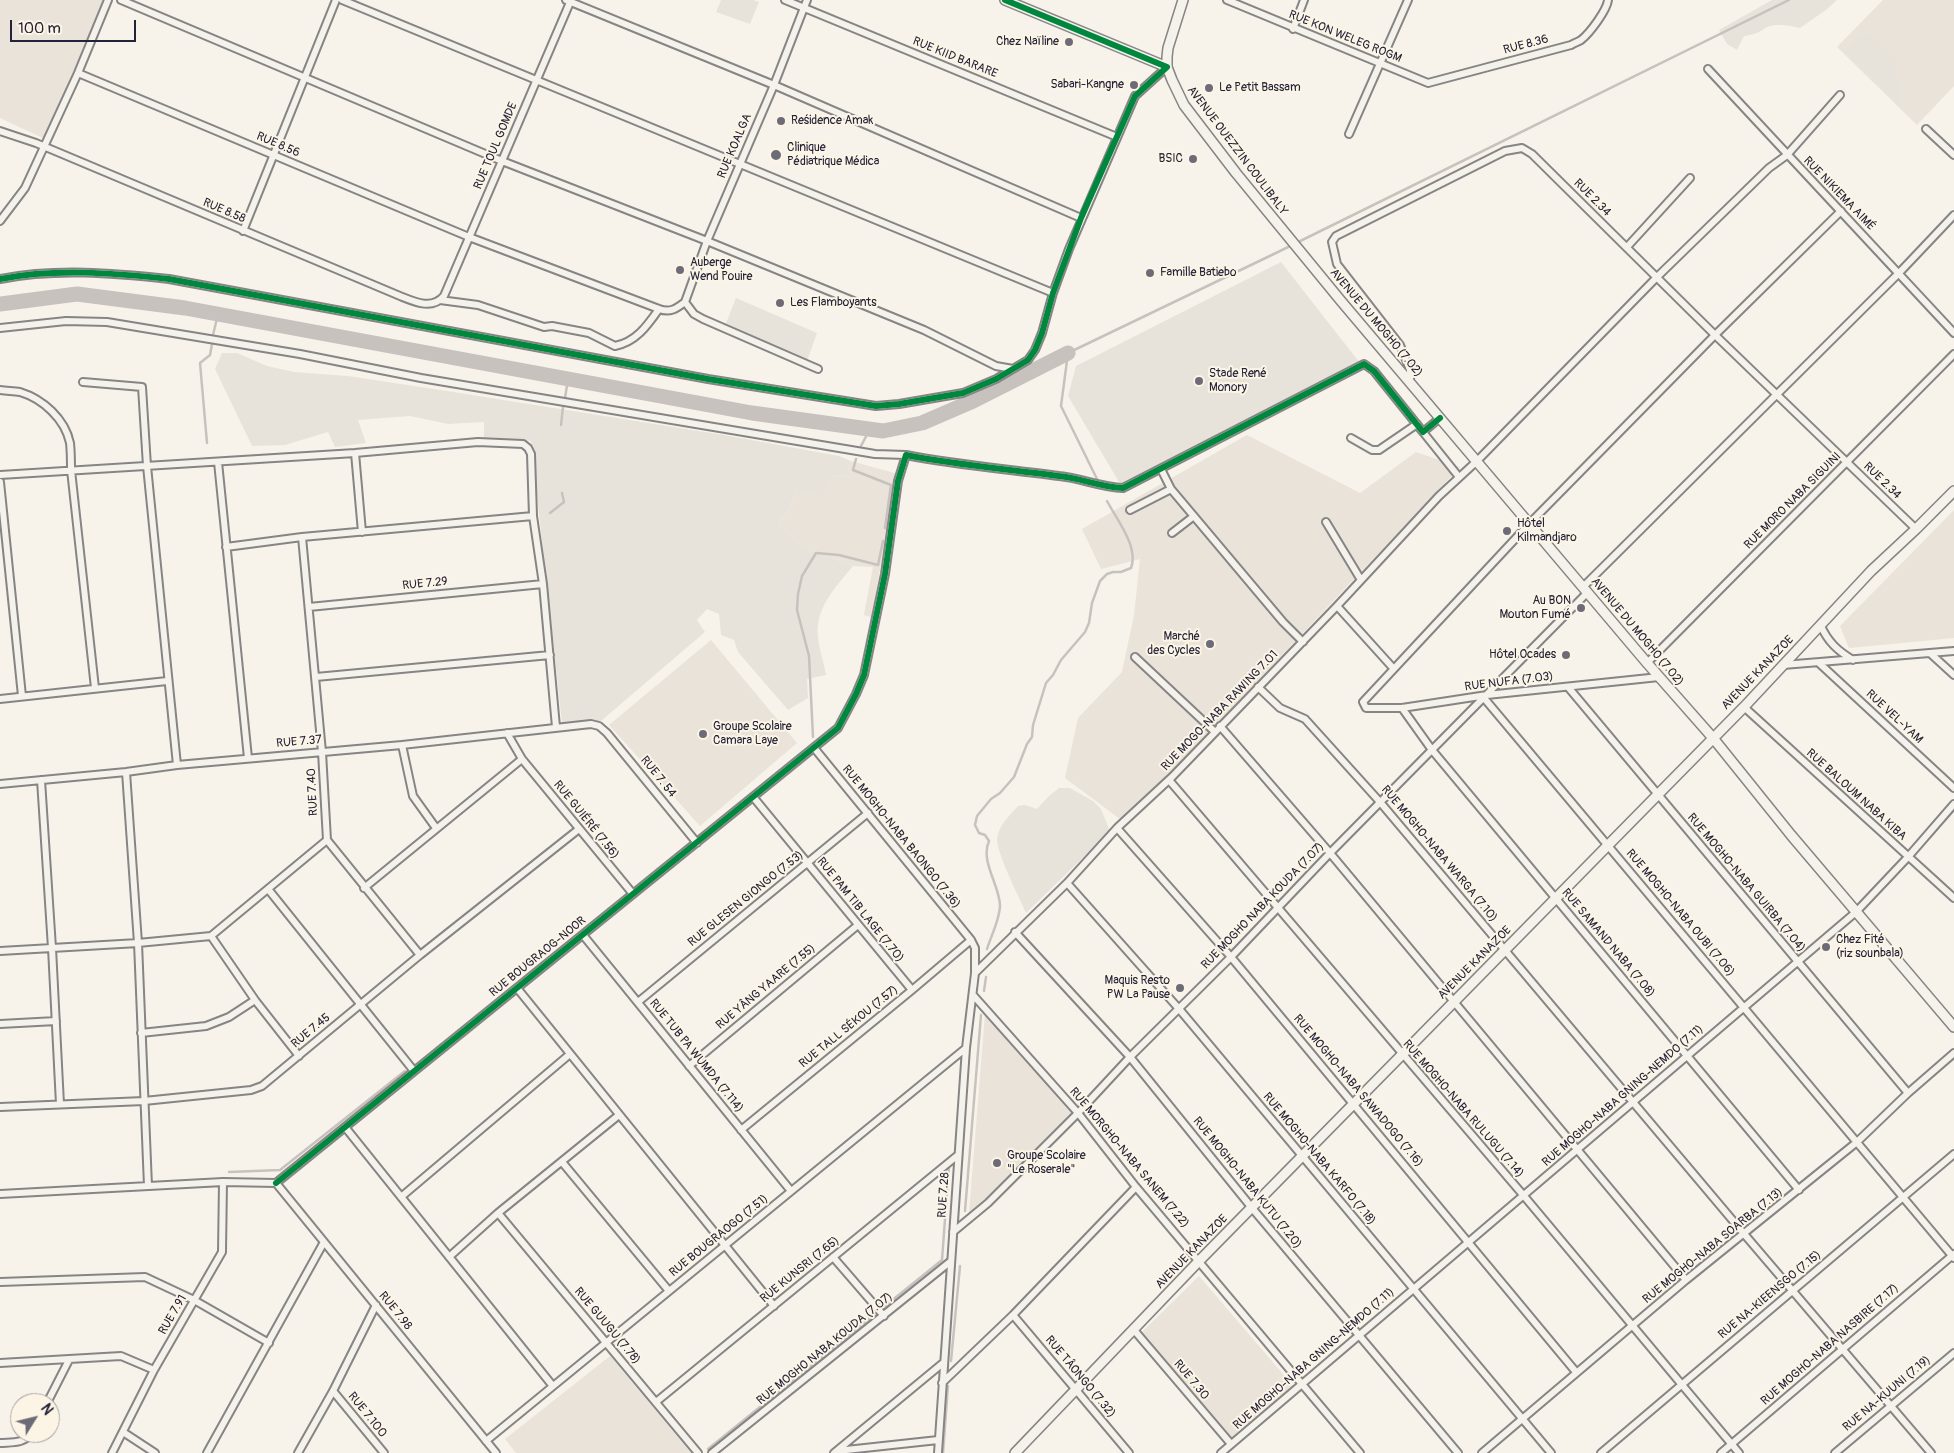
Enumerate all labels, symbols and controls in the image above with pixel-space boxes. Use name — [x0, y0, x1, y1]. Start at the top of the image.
street label: RUE KON WELEG ROGM — [1286, 8, 1404, 66]
scale bar — [12, 10, 139, 42]
text: 100 m — [18, 19, 61, 38]
street label: RUE 8.36 — [1502, 32, 1550, 58]
street label: RUE KIID BARARE — [910, 34, 1000, 82]
place label: Chez Naïline — [996, 35, 1059, 49]
marker: Chez Naïline — [1063, 36, 1075, 48]
place label: Sabari-Kangne — [1050, 78, 1124, 92]
marker: Sabari-Kangne — [1128, 79, 1140, 91]
place label: Le Petit Bassam — [1219, 81, 1301, 95]
marker: Le Petit Bassam — [1203, 82, 1215, 94]
street label: AVENUE OUEZZIN COULIBALY — [1184, 84, 1290, 218]
street label: RUE TOUL GOMDE — [471, 100, 521, 192]
street label: RUE KOALGA — [715, 111, 755, 181]
place label: Reśidence Amak — [791, 114, 873, 128]
marker: Reśidence Amak — [775, 115, 787, 127]
street label: RUE 8.56 — [254, 129, 302, 161]
place label: Clinique Pédiatrique Médica — [787, 141, 879, 169]
marker: Clinique Pédiatrique Médica — [769, 148, 783, 162]
place label: BSIC — [1158, 152, 1183, 166]
marker: BSIC — [1187, 153, 1199, 165]
street label: RUE NIKIEMA AIMÉ — [1800, 154, 1878, 234]
street label: RUE 2.34 — [1570, 176, 1614, 220]
street label: RUE 8.58 — [200, 196, 248, 226]
place label: Auberge Wend Pouire — [690, 256, 752, 284]
marker: Auberge Wend Pouire — [674, 264, 686, 276]
place label: Famille Batiebo — [1160, 266, 1236, 280]
street label: AVENUE DU MOGHO (7.02) — [1327, 266, 1425, 380]
marker: Famille Batiebo — [1144, 267, 1156, 279]
place label: Les Flamboyants — [790, 296, 877, 310]
marker: Les Flamboyants — [774, 297, 786, 309]
place label: Stade René Monory — [1209, 367, 1267, 395]
marker: Stade René Monory — [1193, 375, 1205, 387]
street label: RUE MORO NABA SIGUINI — [1742, 450, 1844, 552]
street label: RUE 2.34 — [1860, 460, 1904, 502]
place label: Hôtel Kilmandjaro — [1517, 517, 1577, 545]
marker: Hôtel Kilmandjaro — [1501, 525, 1513, 537]
street label: RUE 7.29 — [402, 574, 448, 594]
street label: AVENUE DU MOGHO (7.02) — [1588, 575, 1686, 689]
place label: Au BON Mouton Fumé — [1499, 594, 1571, 622]
marker: Au BON Mouton Fumé — [1575, 602, 1587, 614]
place label: Marché des Cycles — [1147, 630, 1200, 658]
street label: AVENUE KANAZOE — [1719, 633, 1797, 713]
marker: Marché des Cycles — [1204, 638, 1216, 650]
street label: RUE MOGO-NABA RAWING 7.01 — [1159, 648, 1281, 774]
place label: Hôtel Ocades — [1489, 648, 1556, 662]
marker: Hôtel Ocades — [1560, 649, 1572, 661]
street label: RUE NUFA (7.03) — [1464, 669, 1554, 695]
street label: RUE VEL-YAM — [1863, 687, 1925, 747]
place label: Groupe Scolaire Camara Laye — [713, 720, 792, 748]
marker: Groupe Scolaire Camara Laye — [697, 728, 709, 740]
street label: RUE 7.37 — [276, 733, 322, 751]
street label: RUE BALOUM NABA KIBA — [1803, 746, 1909, 844]
street label: RUE 7. 54 — [637, 754, 679, 800]
street label: RUE MOGHO-NABA BAONGO (7.36) — [839, 763, 963, 911]
street label: RUE 7.40 — [305, 768, 321, 816]
street label: RUE GUIÉRÉ (7.56) — [550, 778, 622, 862]
street label: RUE MOGHO-NABA WARGA (7.10) — [1378, 783, 1500, 925]
street label: RUE MOGHO-NABA GUIRBA (7.04) — [1684, 811, 1808, 955]
street label: RUE MOGHO NABA KOUDA (7.07) — [1199, 840, 1327, 972]
street label: RUE MOGHO-NABA OUBI (7.06) — [1623, 847, 1737, 979]
street label: RUE GLESEN GIONGO (7.53) — [685, 848, 807, 950]
street label: RUE PAM TIB LAGE (7.70) — [813, 855, 907, 965]
street label: RUE SAMAND NABA (7.08) — [1558, 886, 1658, 1000]
street label: RUE BOUGRAOG-NOOR — [487, 914, 589, 1000]
street label: AVENUE KANAZOE — [1435, 923, 1515, 1003]
place label: Chez Fité (riz sounbala) — [1836, 933, 1904, 961]
street label: RUE YÂNG YAARE (7.55) — [713, 941, 819, 1033]
marker: Chez Fité (riz sounbala) — [1820, 941, 1832, 953]
place label: Maquis Resto PW La Pause — [1105, 974, 1170, 1002]
marker: Maquis Resto PW La Pause — [1174, 982, 1186, 994]
street label: RUE TALL SÉKOU (7.57) — [797, 983, 901, 1071]
street label: RUE TUB PA WUMDA (7.114) — [646, 996, 746, 1116]
street label: RUE 7.45 — [289, 1011, 333, 1051]
street label: RUE MOGHO-NABA SAWADOGO (7.16) — [1290, 1012, 1426, 1170]
street label: RUE MOGHO-NABA GNING-NEMDO (7.11) — [1540, 1022, 1706, 1170]
street label: RUE MOGHO-NABA RULUGU (7.14) — [1399, 1037, 1527, 1181]
street label: RUE MORGHO-NABA SANEM (7.22) — [1066, 1085, 1192, 1231]
street label: RUE MOGHO-NABA KARFO (7.18) — [1260, 1090, 1378, 1228]
street label: RUE MOGHO-NABA KUTU (7.20) — [1189, 1114, 1305, 1252]
place label: Groupe Scolaire "Le Roserale" — [1007, 1149, 1086, 1177]
marker: Groupe Scolaire "Le Roserale" — [991, 1157, 1003, 1169]
street label: RUE 7.28 — [935, 1172, 953, 1218]
street label: RUE MOGHO-NABA SOARBA (7.13) — [1640, 1185, 1786, 1307]
street label: RUE BOUGRAOGO (7.51) — [667, 1192, 771, 1280]
street label: AVENUE KANAZOE — [1153, 1212, 1231, 1292]
street label: RUE KUNSRI (7.65) — [758, 1234, 842, 1306]
street label: RUE NA-KIEENSGO (7.15) — [1716, 1248, 1824, 1342]
street label: RUE MOGHO-NABA NASBIRE (7.17) — [1758, 1281, 1902, 1409]
street label: RUE GUUGU (7.78) — [571, 1285, 643, 1367]
street label: RUE MOGHO-NABA GNING-NEMDO (7.11) — [1231, 1285, 1397, 1433]
street label: RUE 7.98 — [375, 1289, 415, 1333]
street label: RUE MOGHO NABA KOUDA (7.07) — [754, 1290, 896, 1408]
street label: RUE 7.91 — [156, 1293, 190, 1337]
street label: RUE TÂONGO (7.32) — [1042, 1333, 1118, 1421]
street label: RUE NA-KUUNI (7.19) — [1840, 1353, 1934, 1435]
street label: RUE 7.30 — [1170, 1357, 1212, 1403]
street label: RUE 7.100 — [344, 1390, 390, 1440]
north arrow — [10, 1393, 60, 1443]
text: N — [37, 1401, 56, 1418]

